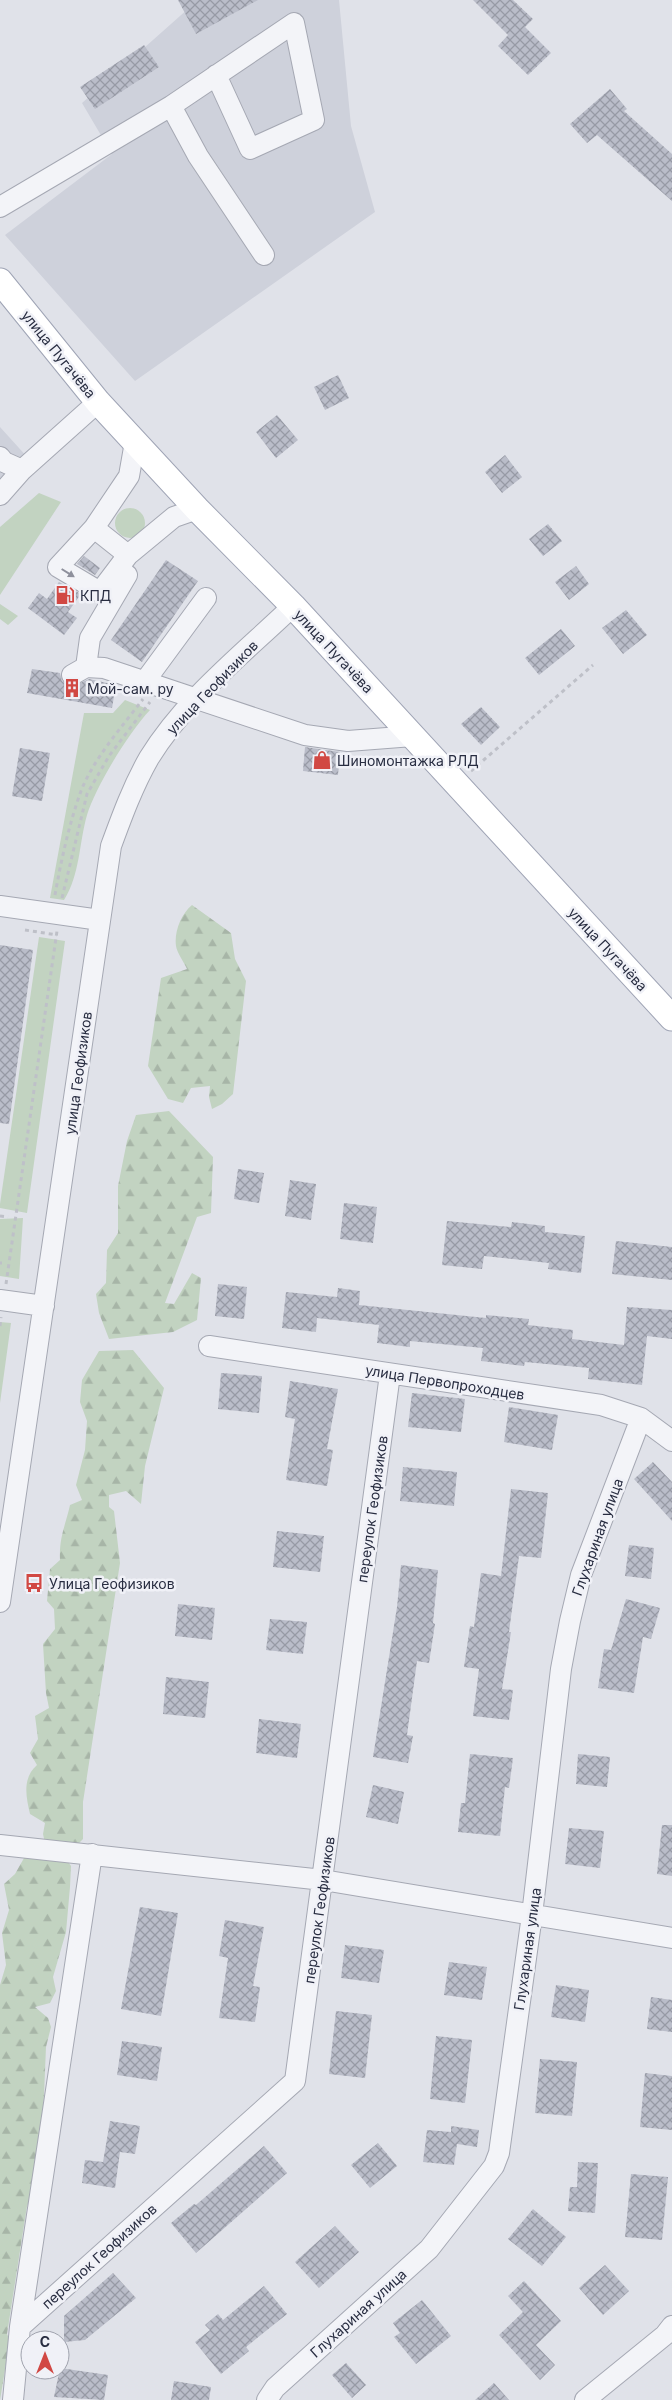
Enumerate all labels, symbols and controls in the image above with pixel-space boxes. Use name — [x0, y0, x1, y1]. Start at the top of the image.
street label: улица Пугачёва — [18, 307, 100, 401]
one-way arrow — [62, 569, 75, 578]
fuel station icon: КПД — [54, 584, 76, 606]
place label: КПД — [80, 587, 111, 604]
street label: улица Пугачёва — [291, 606, 377, 696]
street label: улица Геофизиков — [163, 636, 261, 738]
building icon: Мой-сам. ру — [61, 677, 83, 699]
place label: Мой-сам. ру — [87, 680, 174, 697]
shop icon: Шиномонтажка РЛД — [311, 749, 333, 771]
place label: Шиномонтажка РЛД — [337, 752, 479, 769]
street label: улица Пугачёва — [565, 904, 651, 994]
street label: улица Геофизиков — [61, 1010, 95, 1136]
street label: улица Первопроходцев — [364, 1361, 526, 1403]
street label: переулок Геофизиков — [353, 1434, 391, 1584]
street label: Глухариная улица — [568, 1476, 626, 1598]
bus stop icon: Улица Геофизиков — [23, 1572, 45, 1594]
place label: Улица Геофизиков — [49, 1575, 175, 1592]
street label: переулок Геофизиков — [300, 1835, 338, 1985]
street label: Глухариная улица — [510, 1887, 544, 2011]
street label: переулок Геофизиков — [38, 2200, 160, 2312]
street label: Глухариная улица — [306, 2265, 410, 2361]
north arrow — [20, 2330, 70, 2380]
text: С — [40, 2333, 50, 2350]

